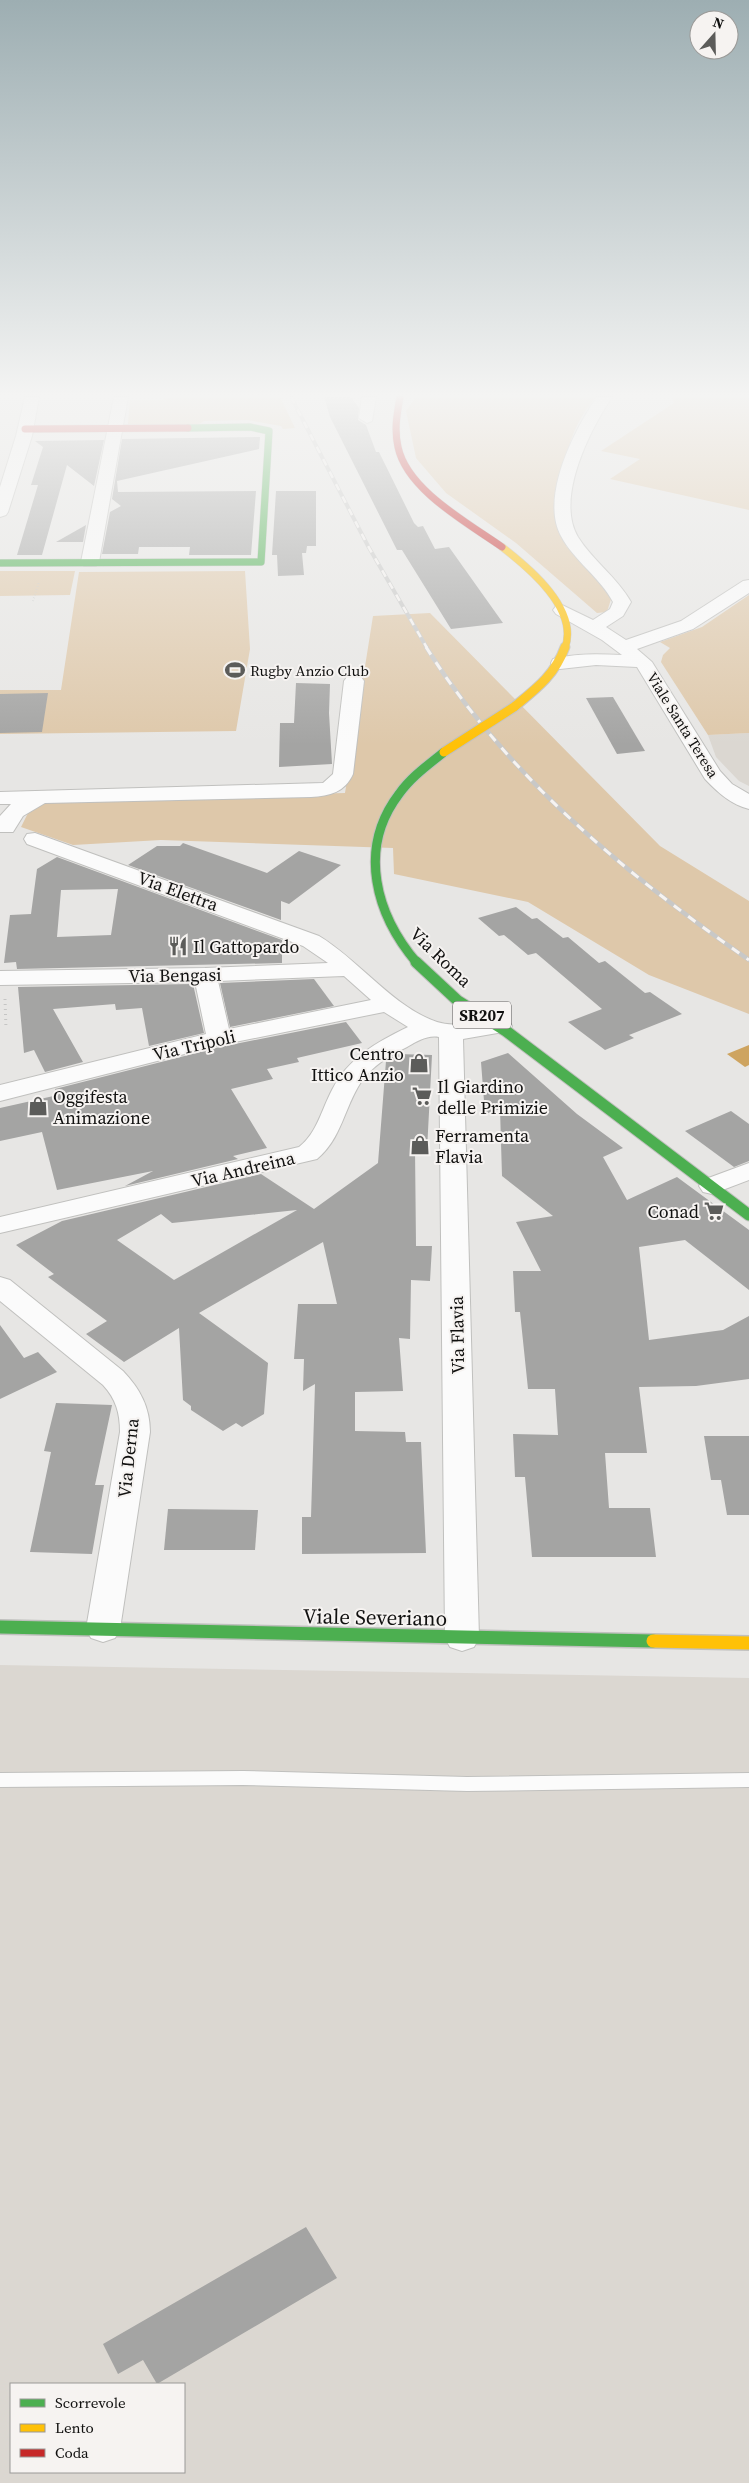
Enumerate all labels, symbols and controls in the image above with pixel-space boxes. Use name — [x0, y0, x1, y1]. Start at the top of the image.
north arrow — [689, 10, 739, 60]
text: N — [710, 12, 727, 34]
sports icon: Rugby Anzio Club — [224, 659, 246, 681]
place label: Rugby Anzio Club — [250, 660, 369, 681]
street label: Viale Santa Teresa — [642, 668, 724, 782]
street label: Via Elettra — [134, 865, 223, 917]
street label: Via Roma — [405, 921, 478, 993]
place label: Il Gattopardo — [193, 934, 299, 959]
restaurant icon: Il Gattopardo — [167, 935, 189, 957]
street label: Via Bengasi — [128, 962, 222, 988]
road number: SR207 — [453, 1002, 511, 1028]
street label: Via Tripoli — [150, 1023, 238, 1067]
place label: Centro Ittico Anzio — [311, 1041, 404, 1087]
shop icon: Centro Ittico Anzio — [408, 1052, 430, 1074]
place label: Il Giardino delle Primizie — [437, 1074, 548, 1120]
place label: Oggifesta Animazione — [53, 1084, 150, 1130]
supermarket icon: Il Giardino delle Primizie — [411, 1085, 433, 1107]
shop icon: Oggifesta Animazione — [27, 1095, 49, 1117]
place label: Ferramenta Flavia — [435, 1123, 530, 1169]
shop icon: Ferramenta Flavia — [409, 1134, 431, 1156]
street label: Via Andreina — [189, 1145, 298, 1193]
place label: Conad — [647, 1199, 699, 1224]
supermarket icon: Conad — [703, 1200, 725, 1222]
street label: Via Flavia — [444, 1295, 470, 1374]
street label: Via Derna — [111, 1416, 145, 1499]
street label: Viale Severiano — [303, 1601, 447, 1633]
legend — [10, 2383, 185, 2473]
text: Scorrevole — [55, 2392, 126, 2413]
text: Lento — [55, 2417, 94, 2438]
text: Coda — [55, 2442, 89, 2463]

